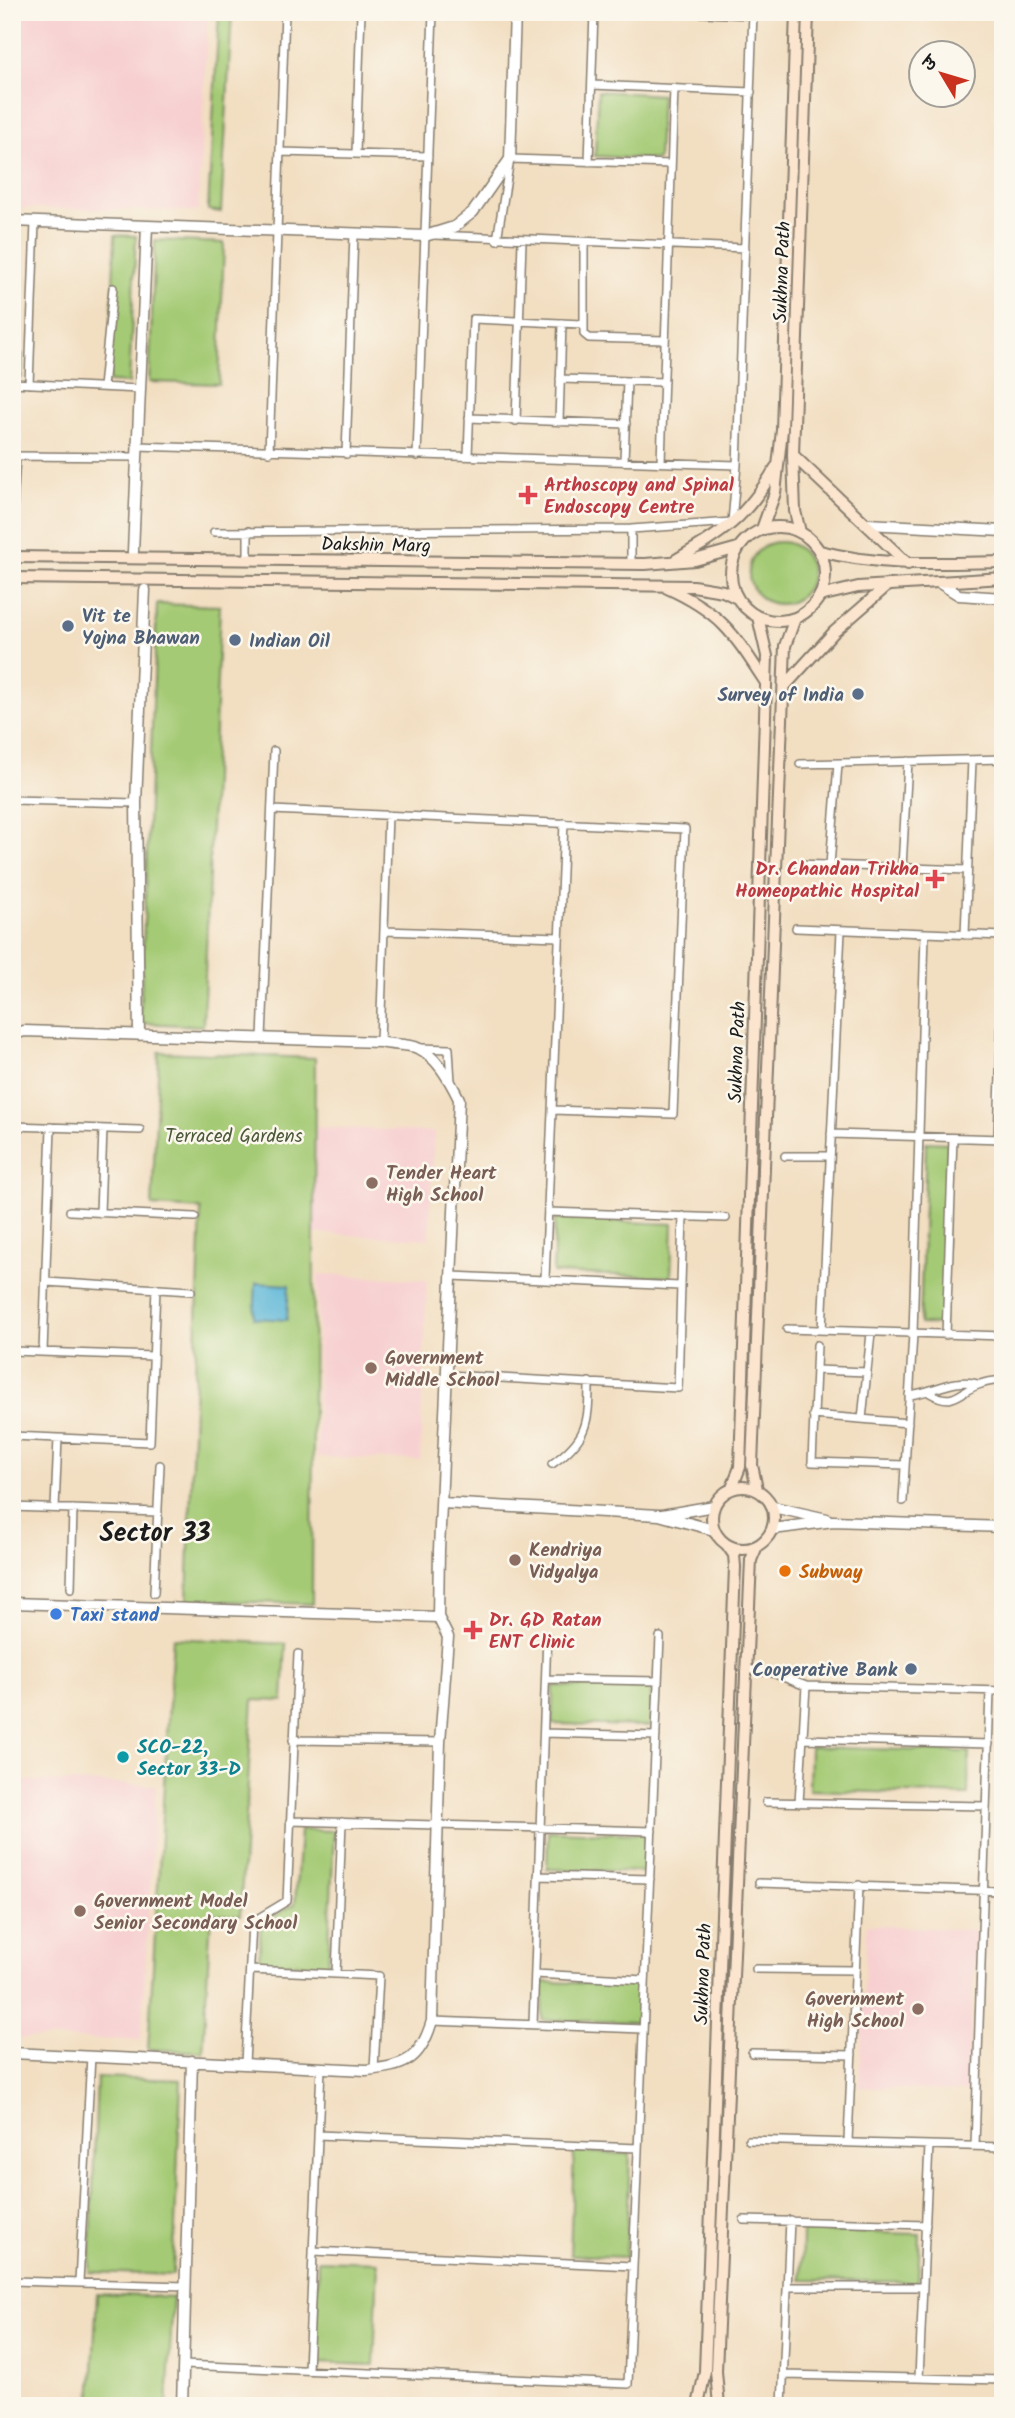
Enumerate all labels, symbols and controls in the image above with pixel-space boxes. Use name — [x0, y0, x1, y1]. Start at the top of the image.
north arrow — [906, 38, 976, 108]
text: उ — [915, 48, 948, 79]
street label: Sukhna Path — [766, 221, 800, 323]
place label: Arthoscopy and Spinal Endoscopy Centre — [544, 471, 735, 523]
marker: Arthoscopy and Spinal Endoscopy Centre — [518, 485, 538, 505]
street label: Dakshin Marg — [321, 530, 431, 562]
place label: Vit te Yojna Bhawan — [82, 602, 200, 654]
marker: Vit te Yojna Bhawan — [60, 618, 76, 634]
place label: Indian Oil — [249, 627, 331, 657]
marker: Indian Oil — [227, 632, 243, 648]
place label: Survey of India — [717, 681, 844, 711]
marker: Survey of India — [850, 686, 866, 702]
place label: Dr. Chandan Trikha Homeopathic Hospital — [735, 855, 920, 907]
marker: Dr. Chandan Trikha Homeopathic Hospital — [925, 869, 945, 889]
street label: Sukhna Path — [721, 1001, 755, 1103]
park label: Terraced Gardens — [165, 1122, 303, 1152]
place label: Tender Heart High School — [386, 1159, 497, 1211]
marker: Tender Heart High School — [364, 1175, 380, 1191]
place label: Government Middle School — [385, 1344, 500, 1396]
marker: Government Middle School — [363, 1360, 379, 1376]
district label: Sector 33 — [99, 1513, 211, 1555]
place label: Kendriya Vidyalya — [529, 1536, 602, 1588]
marker: Kendriya Vidyalya — [507, 1552, 523, 1568]
place label: Subway — [799, 1558, 863, 1588]
marker: Subway — [777, 1563, 793, 1579]
place label: Taxi stand — [70, 1601, 160, 1631]
marker: Taxi stand — [48, 1606, 64, 1622]
place label: Dr. GD Ratan ENT Clinic — [489, 1606, 602, 1658]
marker: Dr. GD Ratan ENT Clinic — [463, 1620, 483, 1640]
place label: Cooperative Bank — [752, 1656, 898, 1686]
marker: Cooperative Bank — [903, 1661, 919, 1677]
place label: SCO-22, Sector 33-D — [137, 1733, 241, 1785]
marker: SCO-22, Sector 33-D — [115, 1749, 131, 1765]
place label: Government Model Senior Secondary School — [94, 1887, 298, 1939]
marker: Government Model Senior Secondary School — [72, 1903, 88, 1919]
street label: Sukhna Path — [687, 1923, 721, 2025]
place label: Government High School — [805, 1985, 905, 2037]
marker: Government High School — [910, 2001, 926, 2017]

